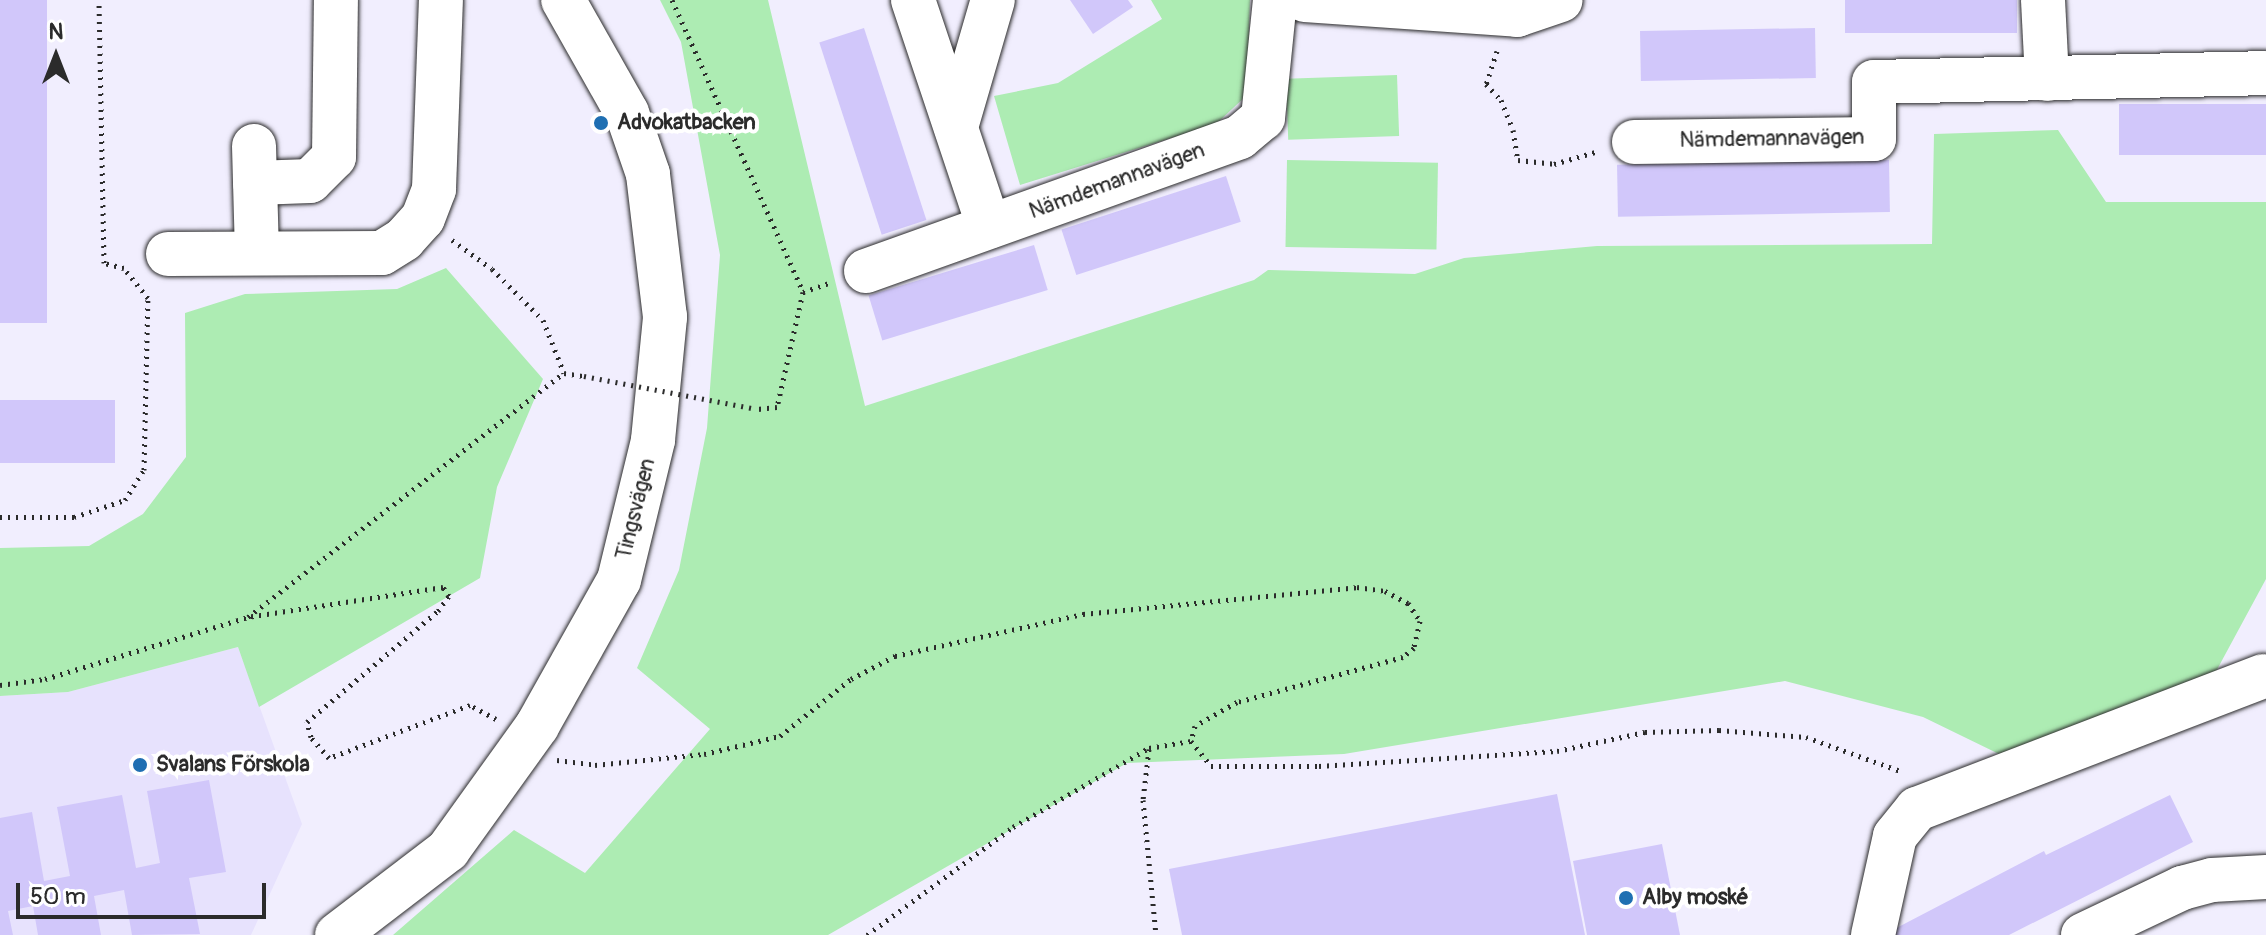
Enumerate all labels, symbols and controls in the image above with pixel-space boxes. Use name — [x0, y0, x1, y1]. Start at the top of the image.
north arrow — [16, 16, 96, 96]
text: N — [49, 18, 63, 46]
place label: Advokatbacken — [617, 110, 756, 136]
marker: Advokatbacken — [592, 114, 610, 132]
street label: Nämdemannavägen — [1679, 124, 1865, 154]
street label: Nämdemannavägen — [1026, 137, 1208, 225]
street label: Tingsvägen — [611, 456, 661, 562]
place label: Svalans Förskola — [156, 752, 310, 778]
marker: Svalans Förskola — [131, 756, 149, 774]
scale bar — [20, 867, 270, 917]
text: 50 m — [30, 882, 86, 911]
place label: Alby moské — [1642, 885, 1749, 911]
marker: Alby moské — [1617, 889, 1635, 907]

